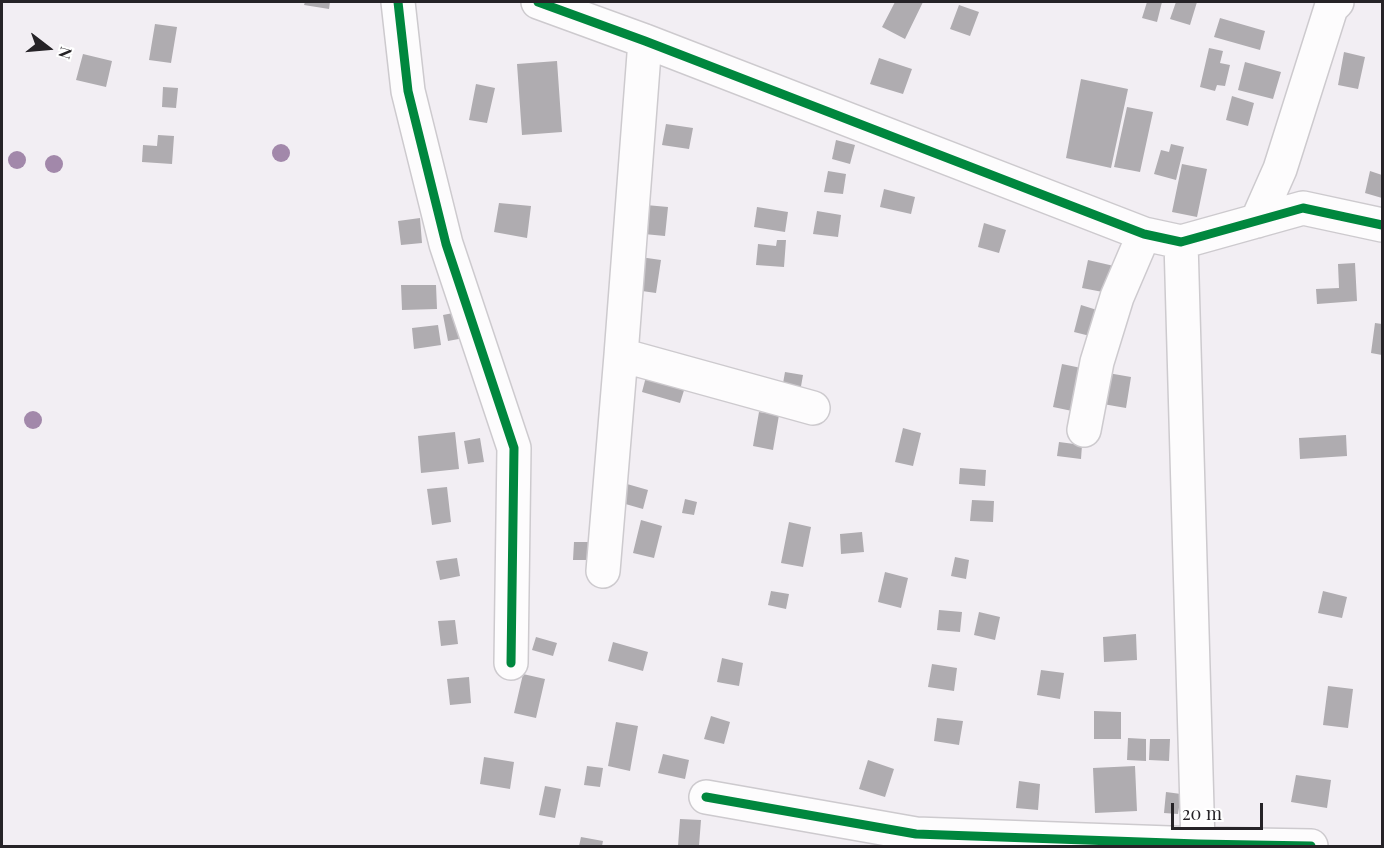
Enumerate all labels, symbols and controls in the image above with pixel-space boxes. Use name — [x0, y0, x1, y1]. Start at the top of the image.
north arrow — [18, 18, 78, 78]
text: N — [54, 45, 77, 62]
scale bar — [1174, 791, 1266, 829]
text: 20 m — [1182, 801, 1222, 825]

